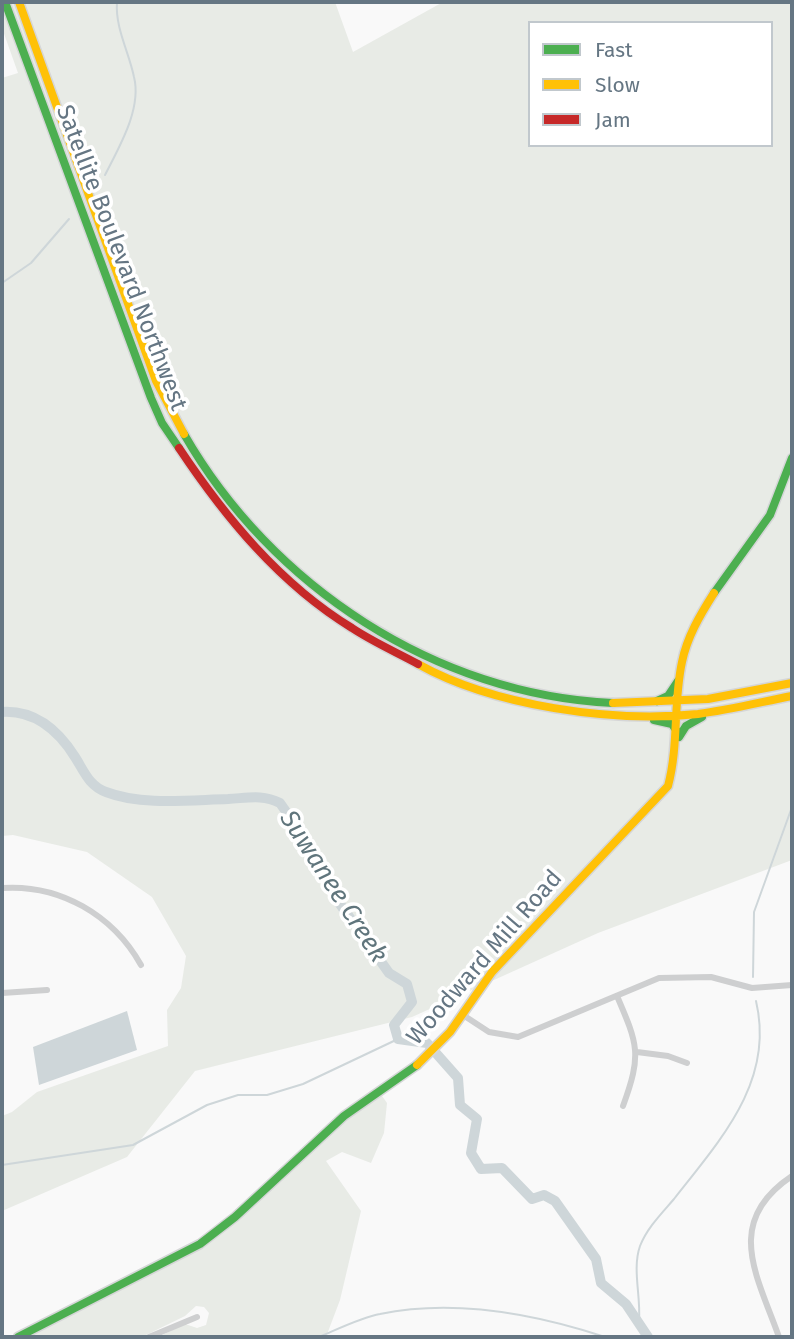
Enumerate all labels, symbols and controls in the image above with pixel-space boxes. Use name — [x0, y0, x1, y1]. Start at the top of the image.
legend — [528, 21, 773, 147]
text: Fast — [595, 37, 633, 63]
text: Slow — [595, 72, 640, 98]
street label: Satellite Boulevard Northwest — [49, 101, 193, 415]
text: Jam — [595, 107, 631, 133]
water label: Suwanee Creek — [272, 805, 394, 969]
street label: Woodward Mill Road — [401, 865, 569, 1051]

